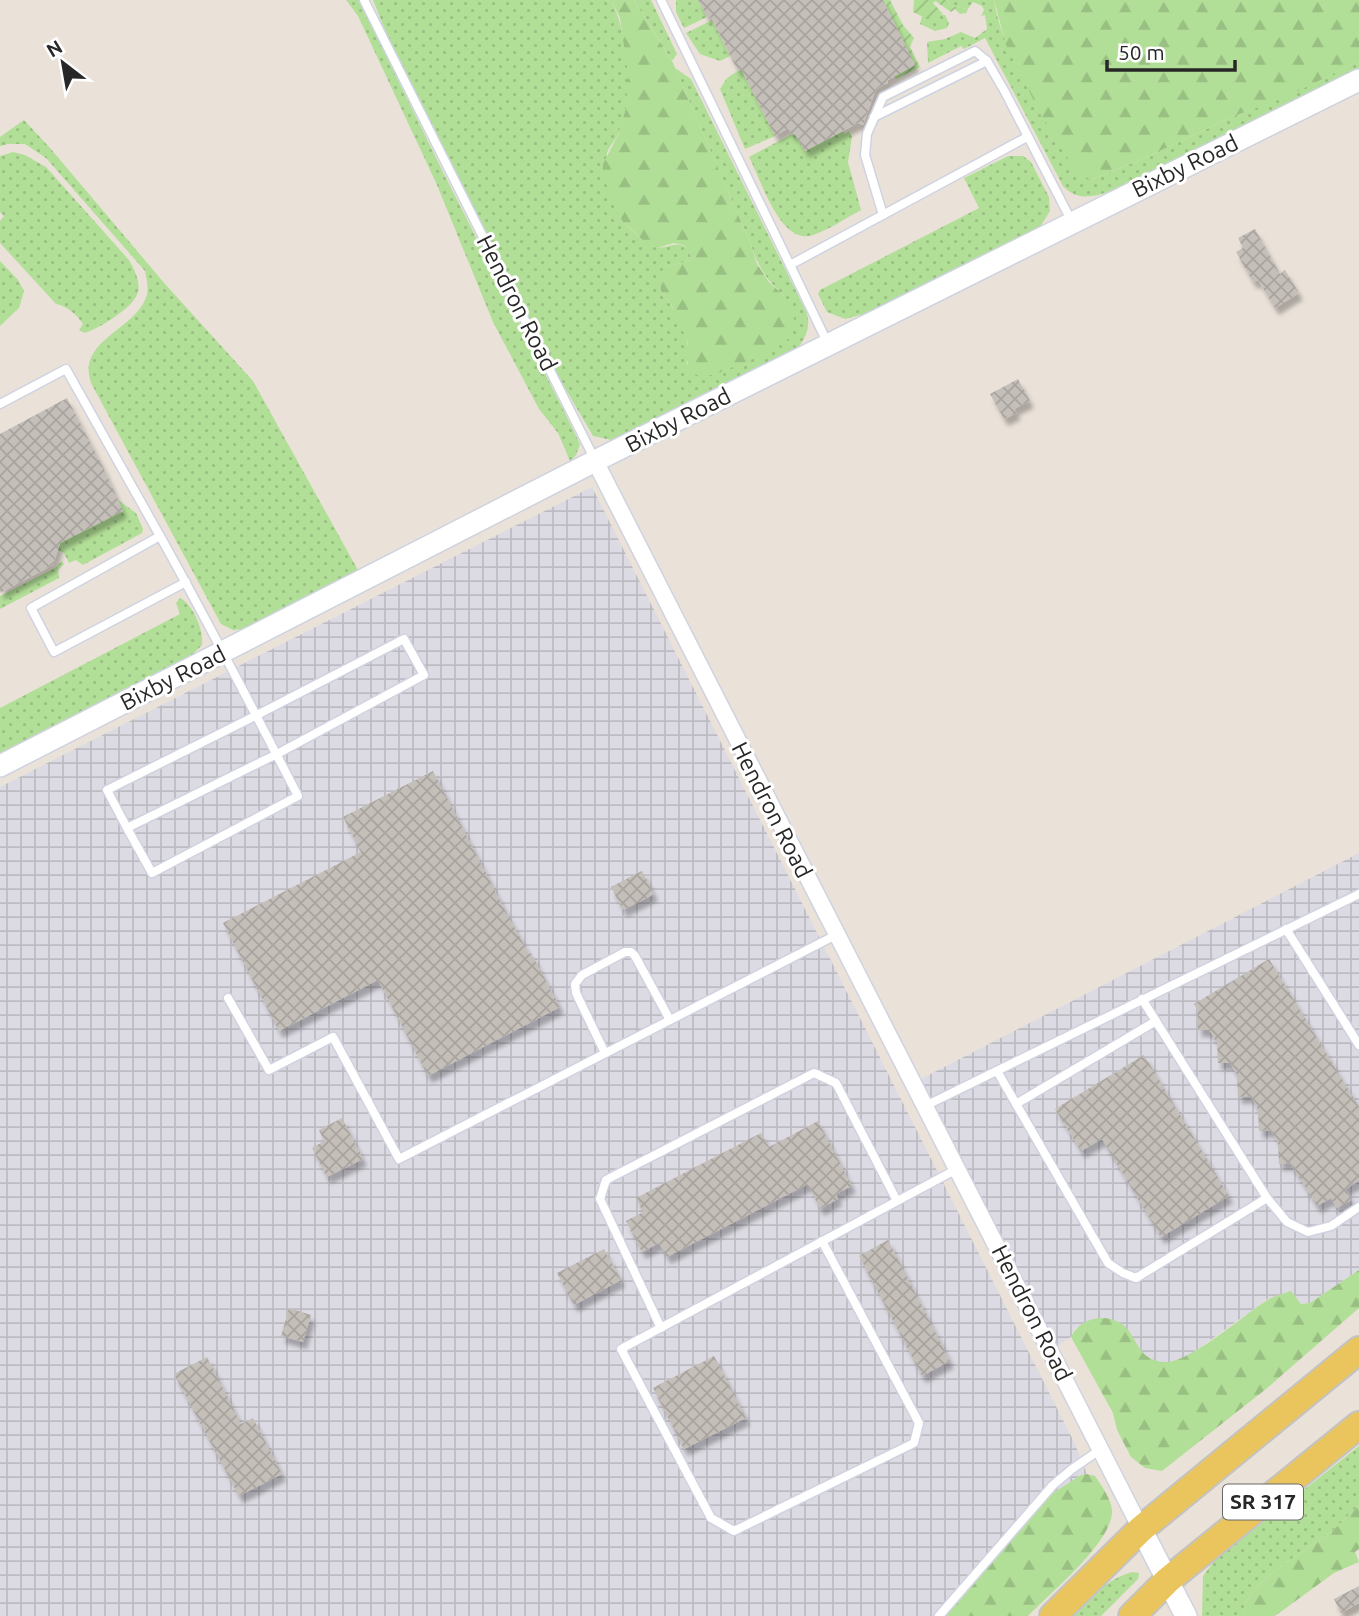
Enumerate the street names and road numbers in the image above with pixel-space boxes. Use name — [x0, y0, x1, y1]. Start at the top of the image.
street label: Bixby Road — [1128, 129, 1242, 202]
street label: Hendron Road — [473, 231, 562, 375]
street label: Bixby Road — [621, 382, 734, 457]
street label: Bixby Road — [116, 640, 229, 715]
street label: Hendron Road — [728, 738, 817, 882]
street label: Hendron Road — [988, 1241, 1077, 1385]
road number: SR 317 — [1223, 1484, 1303, 1520]

